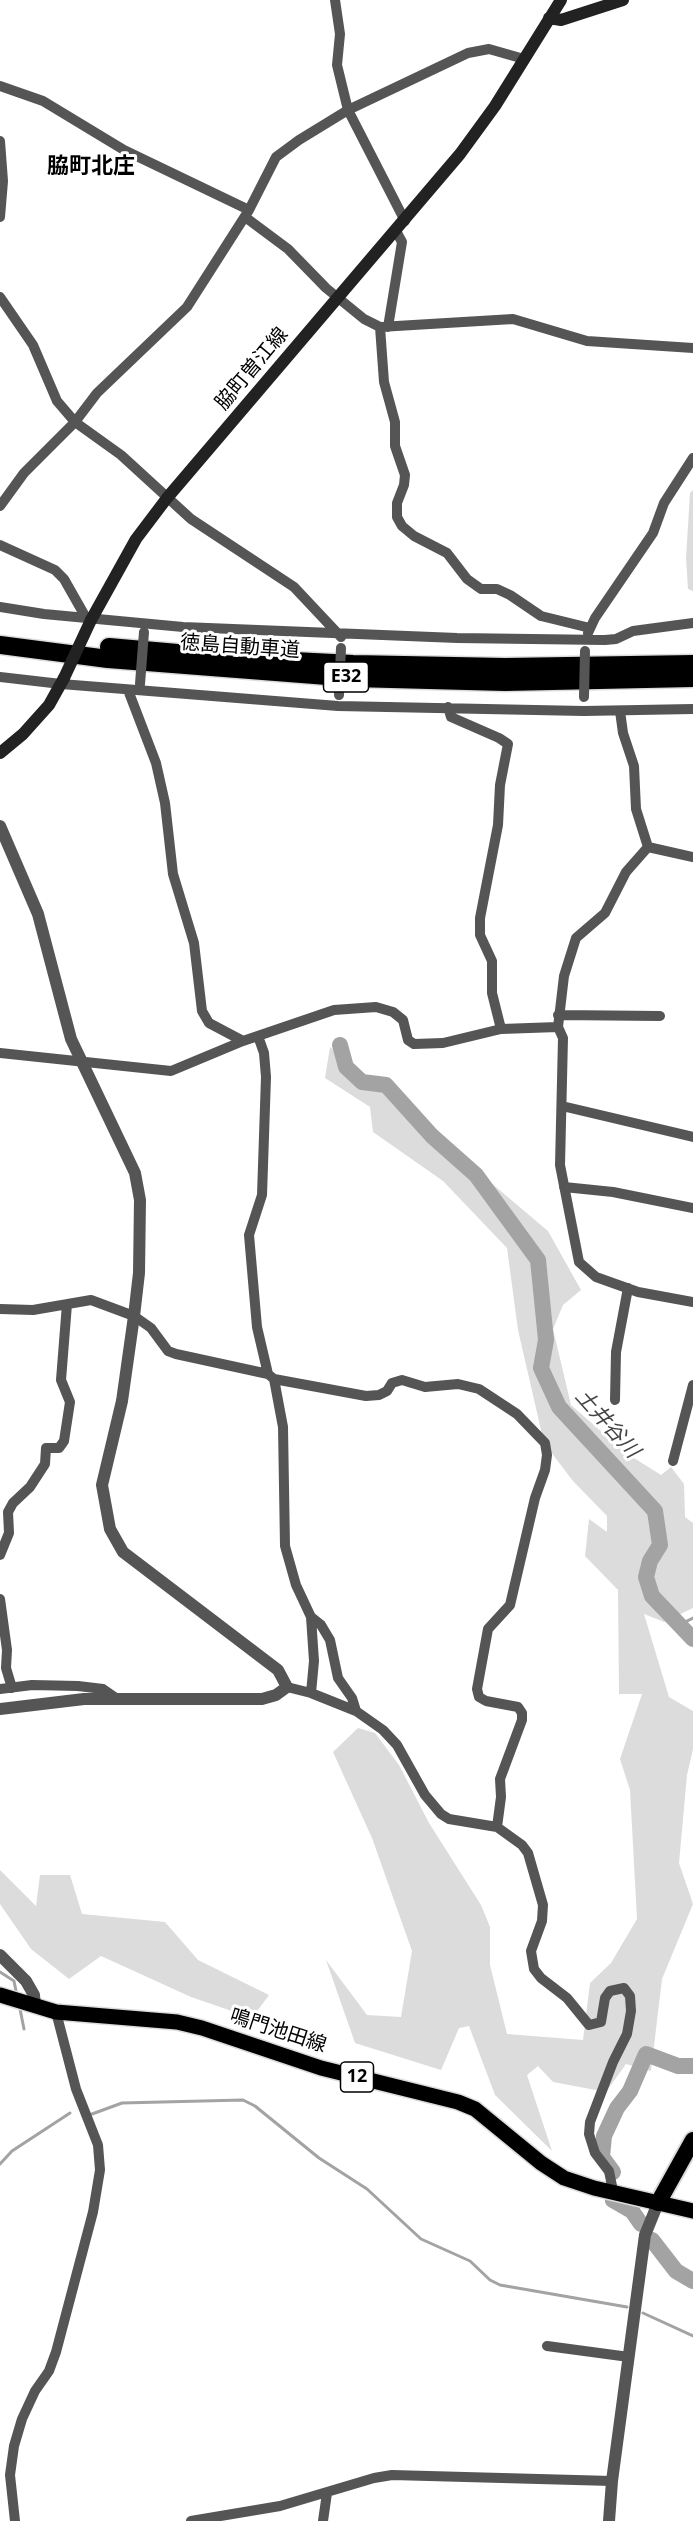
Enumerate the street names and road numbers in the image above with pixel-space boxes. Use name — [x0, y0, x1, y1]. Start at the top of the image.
street label: 脇町曽江線 — [211, 323, 293, 415]
street label: 徳島自動車道 — [179, 631, 301, 663]
road number: E32 — [324, 662, 368, 692]
street label: 鳴門池田線 — [227, 2004, 329, 2058]
road number: 12 — [340, 2062, 374, 2092]

